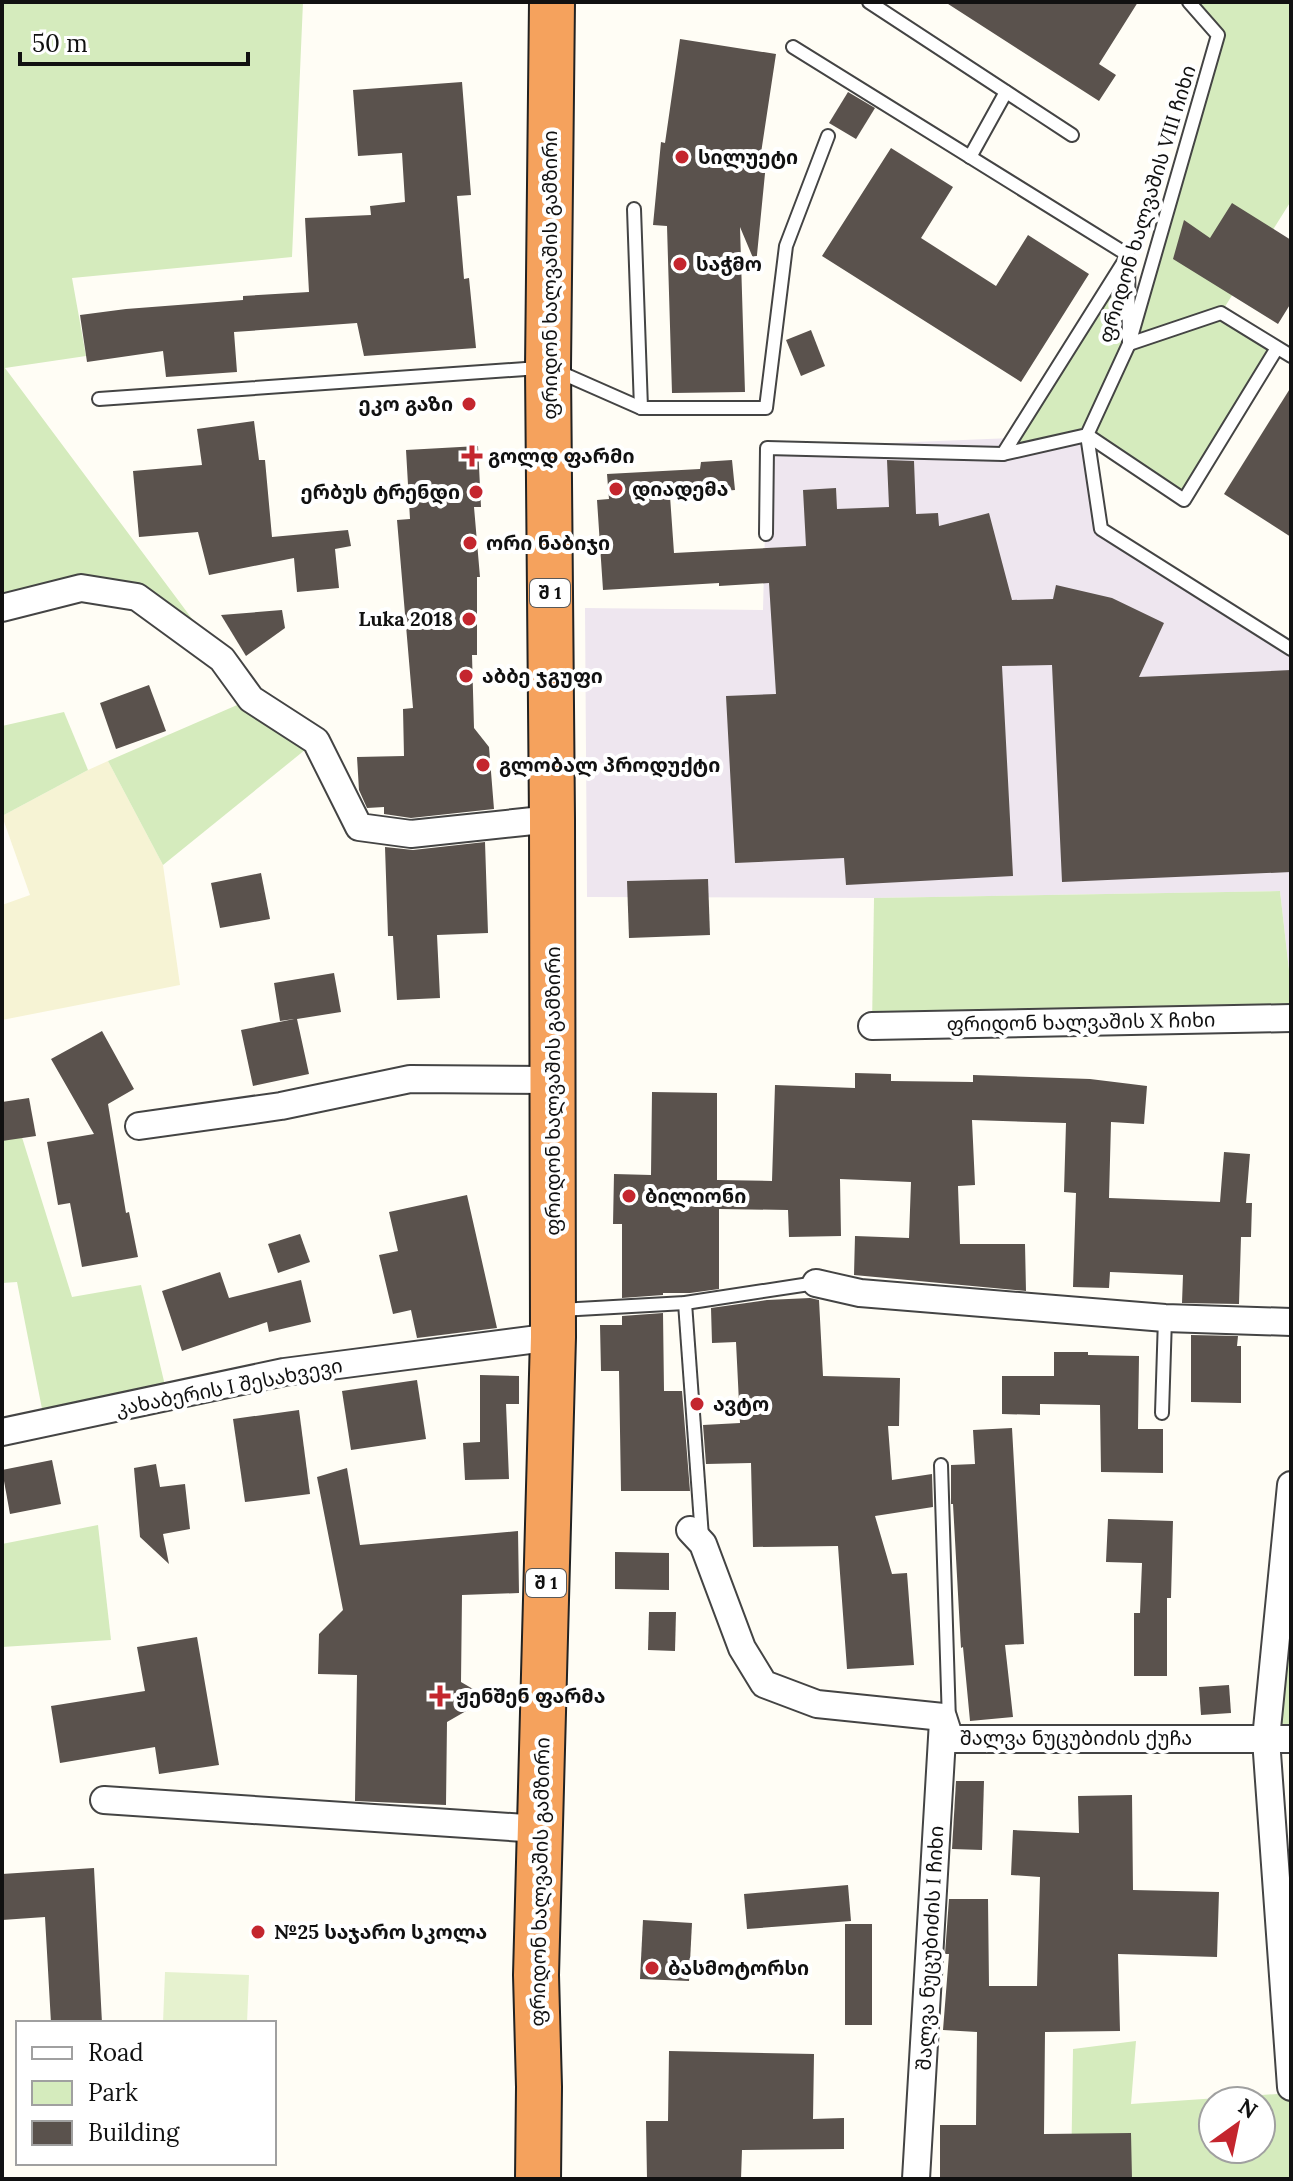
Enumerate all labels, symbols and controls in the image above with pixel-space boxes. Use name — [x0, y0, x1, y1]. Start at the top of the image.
scale bar — [20, 16, 248, 66]
text: 50 m — [32, 28, 88, 59]
street label: ფრიდონ ხალვაშის VIII ჩიხი — [1092, 62, 1202, 346]
street label: ფრიდონ ხალვაშის გამზირი — [537, 130, 563, 420]
place label: სილუეტი — [698, 144, 798, 169]
marker: სილუეტი — [673, 148, 691, 166]
place label: საჭმო — [696, 251, 762, 276]
marker: საჭმო — [671, 255, 689, 273]
place label: ეკო გაზი — [358, 391, 453, 416]
marker: ეკო გაზი — [460, 395, 478, 413]
place label: გოლდ ფარმი — [488, 443, 634, 469]
marker: გოლდ ფარმი — [463, 447, 481, 465]
place label: დიადემა — [632, 476, 728, 502]
place label: ერბუს ტრენდი — [301, 479, 460, 505]
marker: დიადემა — [607, 480, 625, 498]
marker: ერბუს ტრენდი — [467, 483, 485, 501]
place label: ორი ნაბიჯი — [486, 530, 610, 555]
marker: ორი ნაბიჯი — [461, 534, 479, 552]
road number: შ 1 — [530, 579, 570, 607]
place label: Luka 2018 — [358, 606, 453, 631]
marker: Luka 2018 — [460, 610, 478, 628]
place label: აბბე ჯგუფი — [482, 663, 603, 688]
marker: აბბე ჯგუფი — [457, 667, 475, 685]
place label: გლობალ პროდუქტი — [499, 752, 720, 778]
marker: გლობალ პროდუქტი — [474, 756, 492, 774]
street label: ფრიდონ ხალვაშის გამზირი — [540, 946, 566, 1236]
street label: ფრიდონ ხალვაშის X ჩიხი — [946, 1007, 1216, 1037]
place label: ბილიონი — [645, 1183, 746, 1208]
marker: ბილიონი — [620, 1187, 638, 1205]
street label: კახაბერის I შესახვევი — [113, 1352, 344, 1421]
place label: ავტო — [713, 1391, 769, 1416]
marker: ავტო — [688, 1395, 706, 1413]
road number: შ 1 — [526, 1569, 566, 1597]
place label: ჟენშენ ფარმა — [456, 1683, 605, 1708]
marker: ჟენშენ ფარმა — [431, 1687, 449, 1705]
street label: შალვა ნუცუბიძის ქუჩა — [960, 1725, 1192, 1751]
street label: ფრიდონ ხალვაშის გამზირი — [524, 1737, 556, 2027]
street label: შალვა ნუცუბიძის I ჩიხი — [911, 1825, 949, 2071]
place label: №25 საჯარო სკოლა — [274, 1919, 487, 1944]
marker: №25 საჯარო სკოლა — [249, 1923, 267, 1941]
place label: ბასმოტორსი — [668, 1955, 809, 1980]
marker: ბასმოტორსი — [643, 1959, 661, 1977]
legend — [16, 2021, 276, 2165]
text: Road — [88, 2037, 144, 2068]
text: Park — [88, 2077, 138, 2108]
north arrow — [1197, 2085, 1277, 2165]
text: N — [1233, 2092, 1263, 2125]
text: Building — [88, 2117, 180, 2148]

